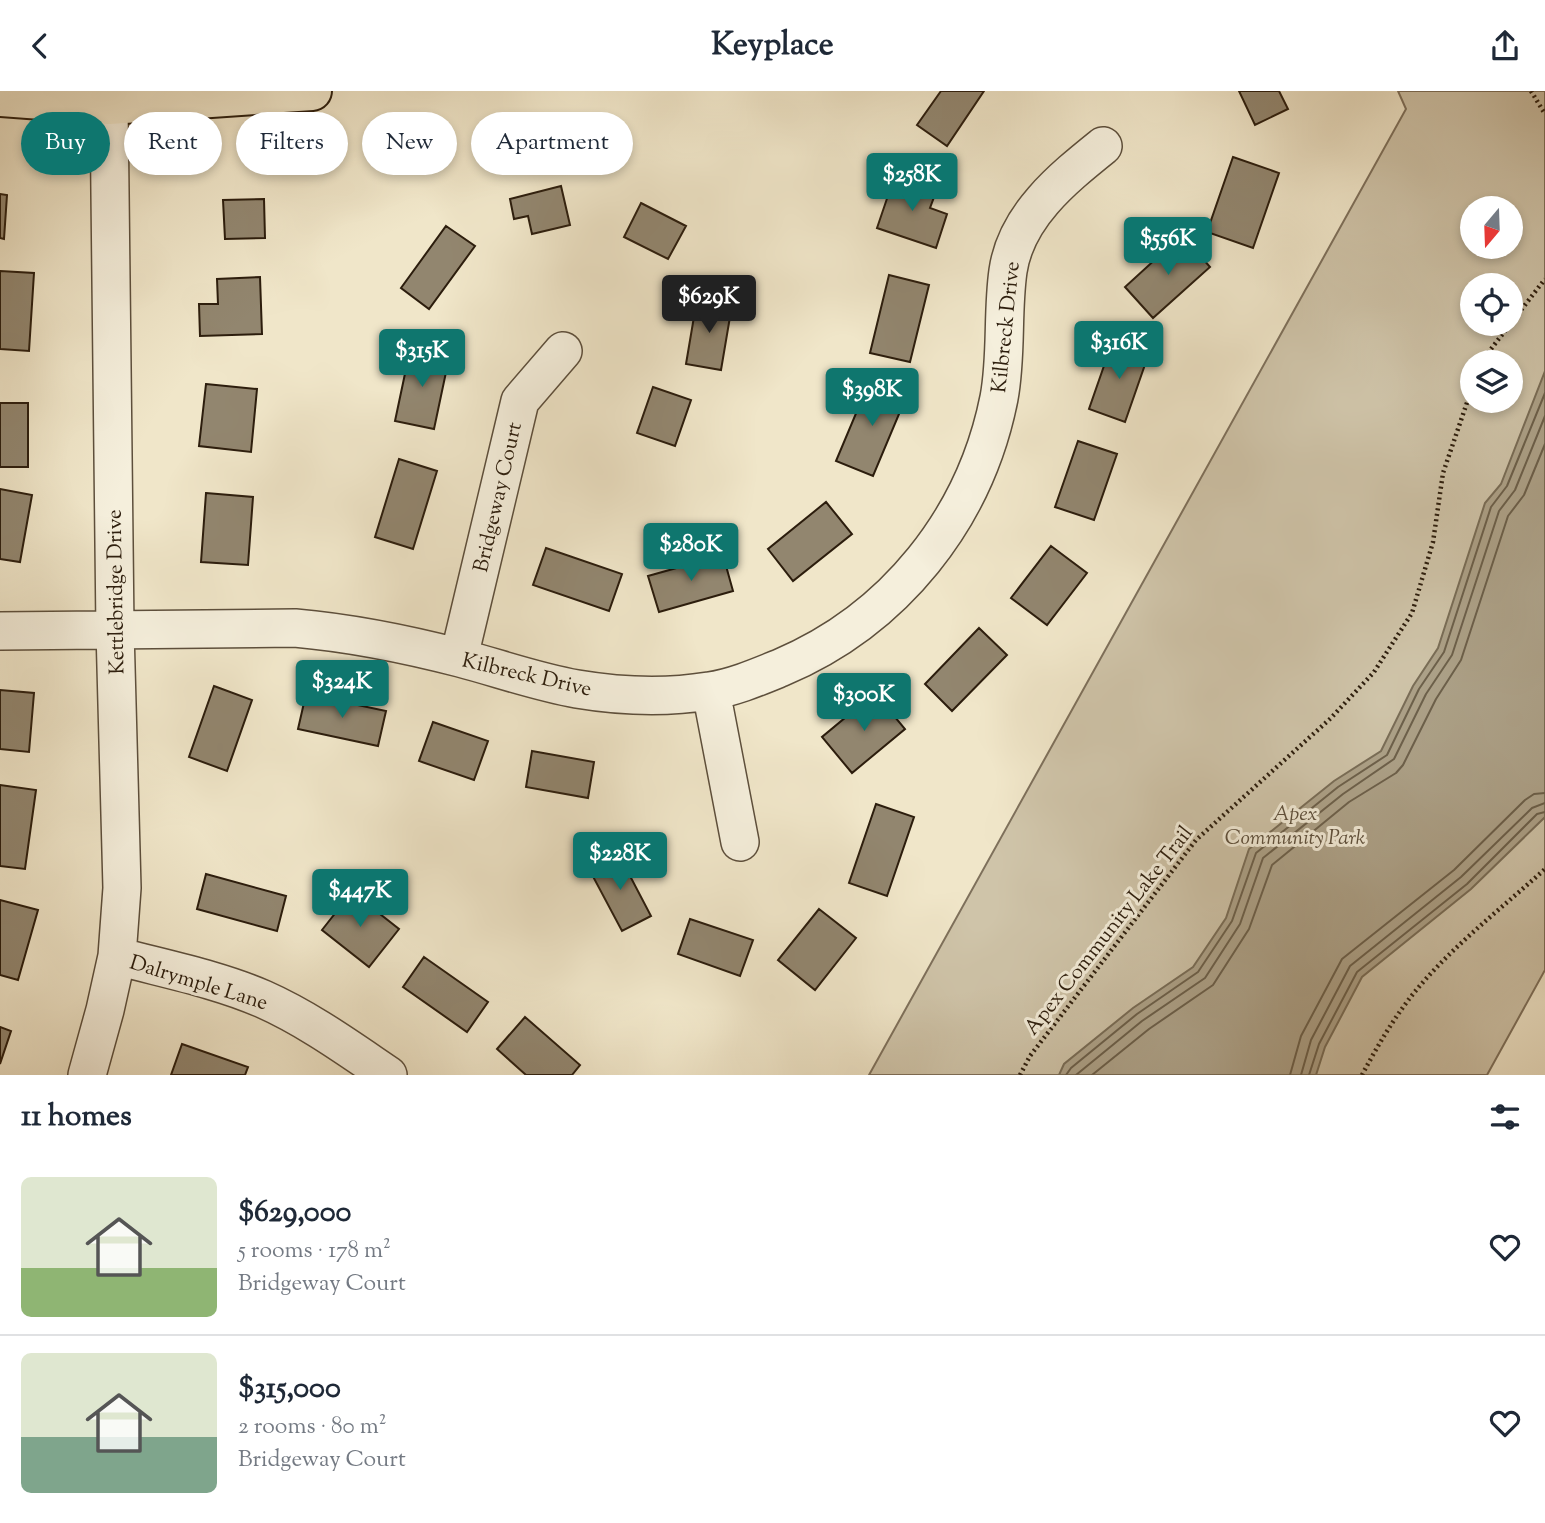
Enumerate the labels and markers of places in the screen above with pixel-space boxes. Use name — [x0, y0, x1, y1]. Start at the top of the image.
pin: $258K — [863, 153, 961, 213]
pin: $556K — [1119, 218, 1217, 277]
pin: $629K — [660, 275, 758, 335]
pin: $316K — [1070, 321, 1168, 381]
pin: $315K — [373, 329, 471, 389]
pin: $398K — [823, 369, 921, 428]
pin: $280K — [642, 524, 740, 583]
pin: $324K — [293, 661, 391, 720]
pin: $300K — [815, 673, 913, 733]
pin: $228K — [571, 833, 669, 892]
pin: $447K — [311, 869, 409, 929]

